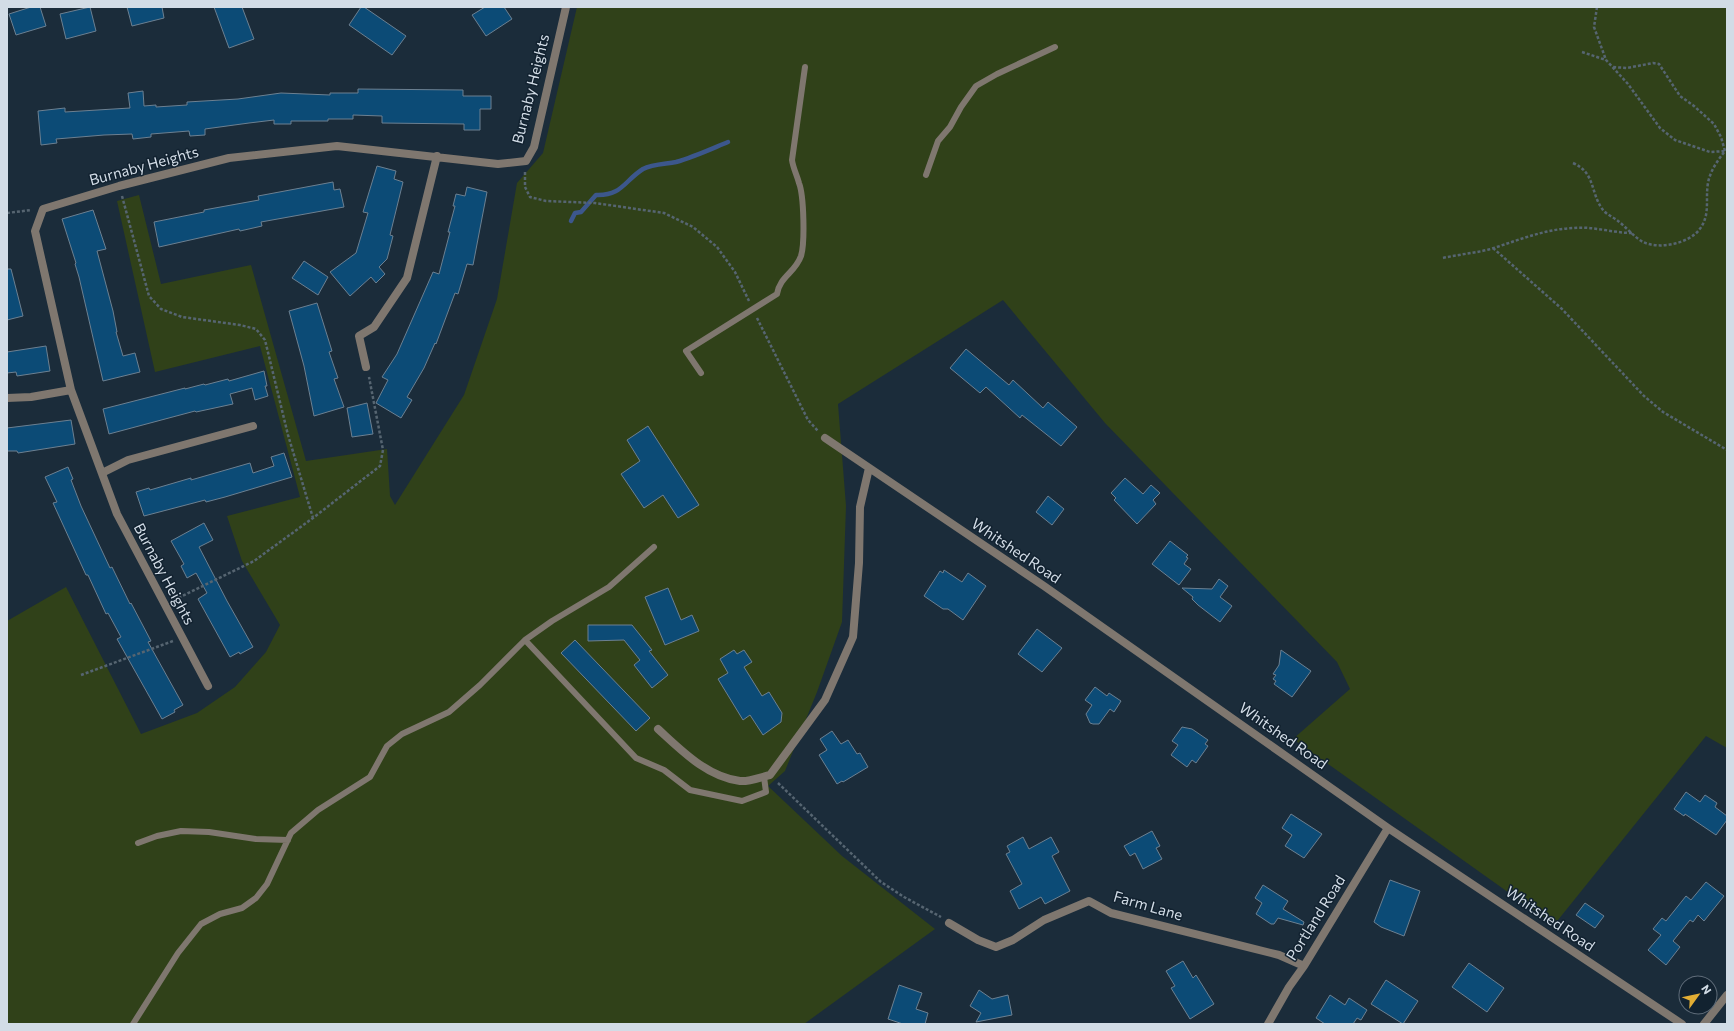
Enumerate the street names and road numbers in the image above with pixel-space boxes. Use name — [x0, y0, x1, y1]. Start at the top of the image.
street label: Burnaby Heights — [508, 32, 552, 146]
street label: Burnaby Heights — [87, 142, 201, 188]
street label: Whitshed Road — [969, 514, 1065, 587]
street label: Burnaby Heights — [131, 520, 199, 628]
street label: Whitshed Road — [1236, 698, 1331, 772]
street label: Portland Road — [1282, 872, 1349, 963]
street label: Whitshed Road — [1503, 882, 1599, 955]
street label: Farm Lane — [1112, 887, 1185, 924]

